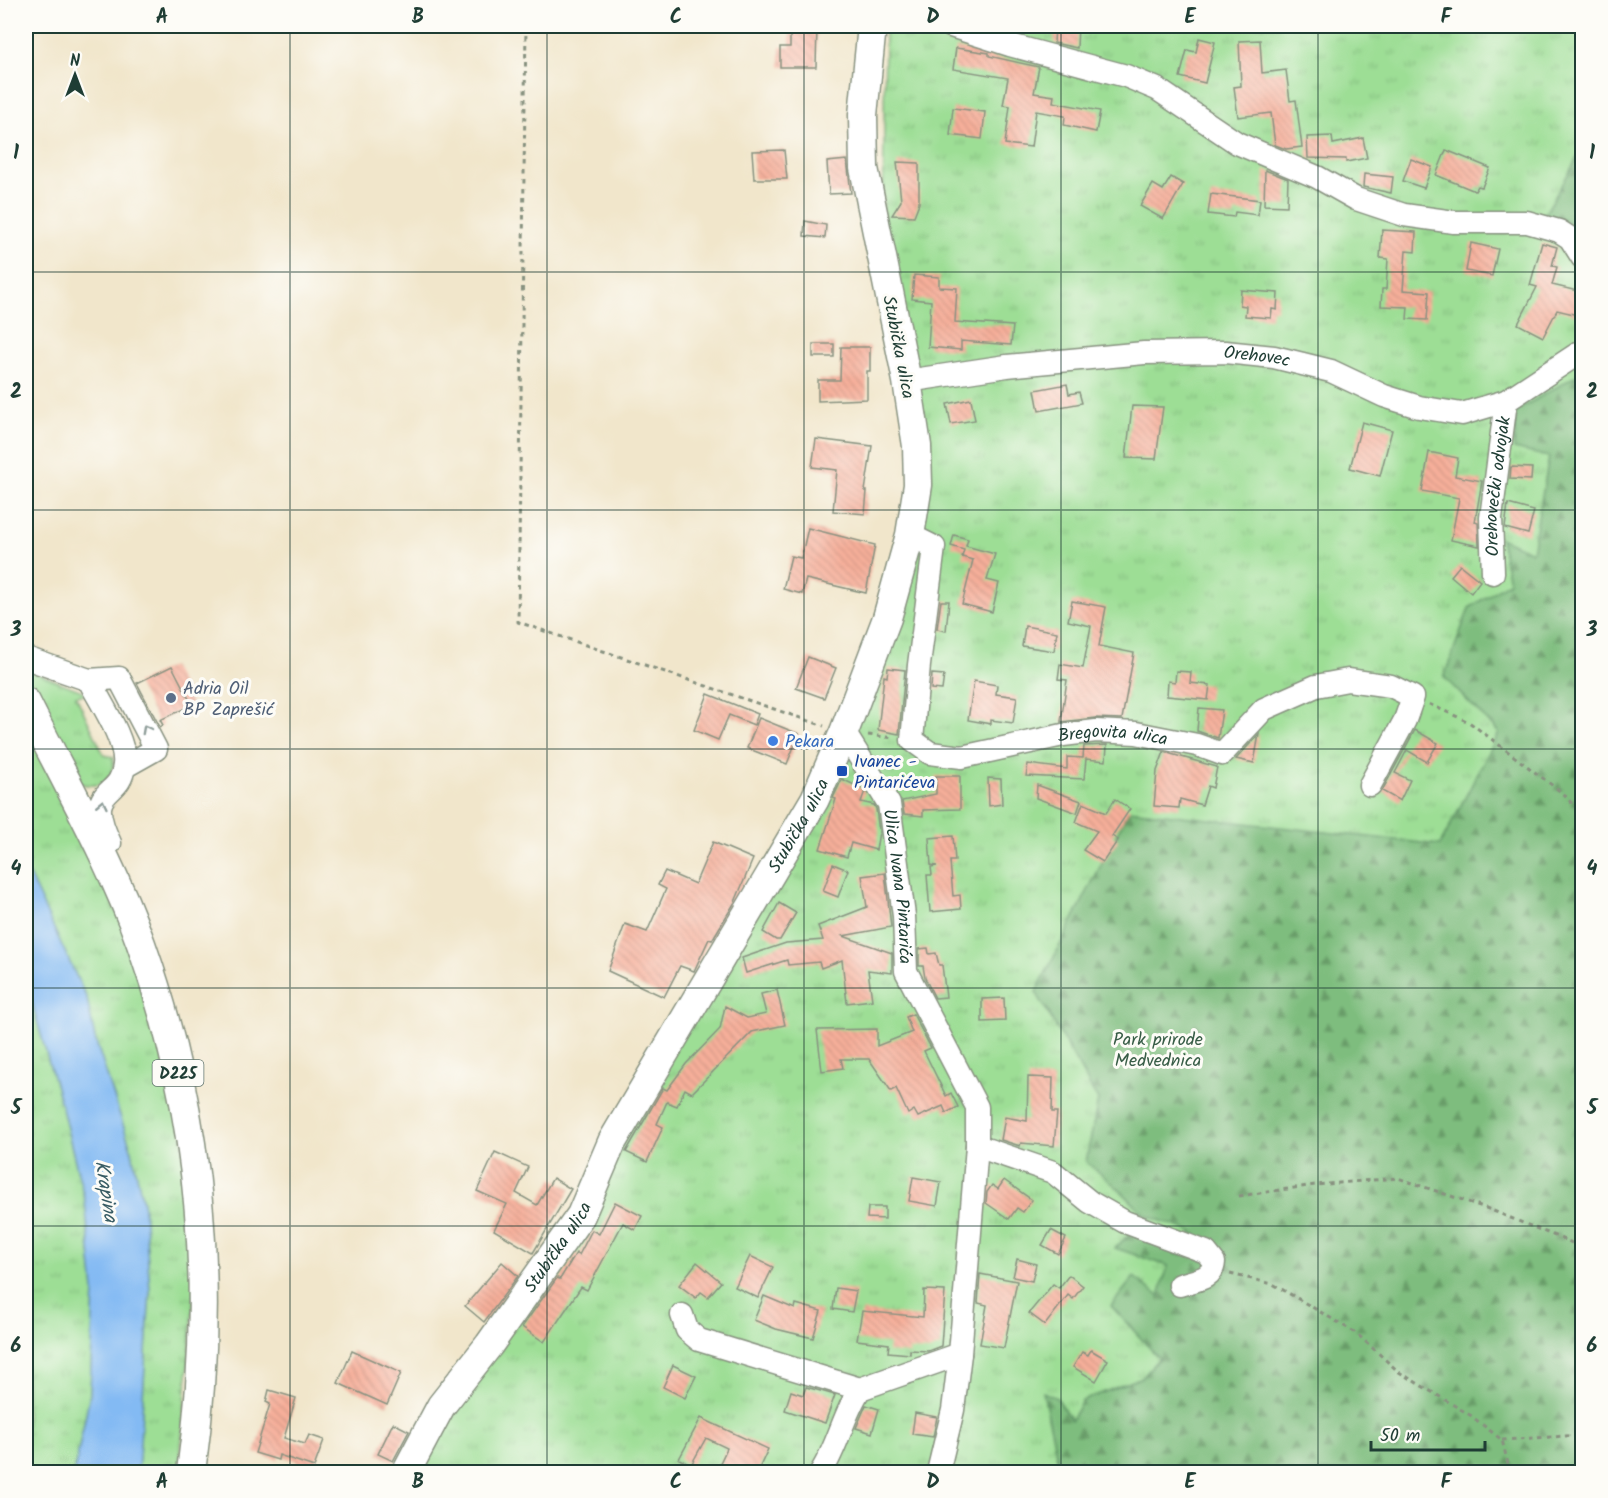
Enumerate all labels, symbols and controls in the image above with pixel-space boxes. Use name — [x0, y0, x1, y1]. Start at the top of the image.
text: A — [156, 2, 168, 34]
text: B — [412, 2, 424, 34]
text: C — [670, 2, 682, 34]
text: D — [926, 2, 940, 34]
text: E — [1184, 2, 1196, 34]
text: F — [1441, 2, 1453, 34]
north arrow — [45, 45, 105, 105]
text: N — [70, 49, 80, 74]
text: 1 — [13, 138, 19, 170]
text: 1 — [1589, 138, 1595, 170]
street label: Stubička ulica — [873, 293, 922, 402]
street label: Orehovec — [1222, 339, 1293, 376]
text: 2 — [10, 377, 22, 409]
text: 2 — [1586, 377, 1598, 409]
street label: Orehovečki odvojak — [1478, 414, 1520, 557]
text: 3 — [10, 615, 22, 647]
text: 3 — [1586, 615, 1598, 647]
place label: Adria Oil BP Zaprešić — [183, 675, 275, 725]
marker: Adria Oil BP Zaprešić — [164, 691, 178, 705]
street label: Bregovita ulica — [1056, 718, 1170, 755]
one-way arrow — [142, 725, 153, 735]
place label: Pekara — [785, 728, 834, 757]
marker: Pekara — [766, 734, 780, 748]
place label: Ivanec - Pintarićeva — [854, 748, 936, 798]
marker: Ivanec - Pintarićeva — [835, 764, 849, 778]
street label: Stubička ulica — [761, 775, 838, 879]
one-way arrow — [95, 799, 108, 809]
street label: Ulica Ivana Pintarića — [874, 807, 919, 965]
text: 4 — [11, 854, 22, 886]
text: 4 — [1587, 854, 1598, 886]
park label: Park prirode Medvednica — [1113, 1026, 1203, 1076]
road number: D225 — [152, 1060, 204, 1086]
text: 5 — [10, 1093, 23, 1125]
text: 5 — [1586, 1093, 1599, 1125]
water label: Krapina — [84, 1158, 126, 1226]
street label: Stubička ulica — [517, 1198, 601, 1299]
text: 6 — [11, 1331, 22, 1363]
text: 6 — [1587, 1331, 1598, 1363]
scale bar — [1371, 1414, 1485, 1452]
text: 50 m — [1380, 1422, 1420, 1451]
text: A — [156, 1467, 168, 1498]
text: B — [412, 1467, 424, 1498]
text: C — [670, 1467, 682, 1498]
text: D — [926, 1467, 940, 1498]
text: E — [1184, 1467, 1196, 1498]
text: F — [1441, 1467, 1453, 1498]

